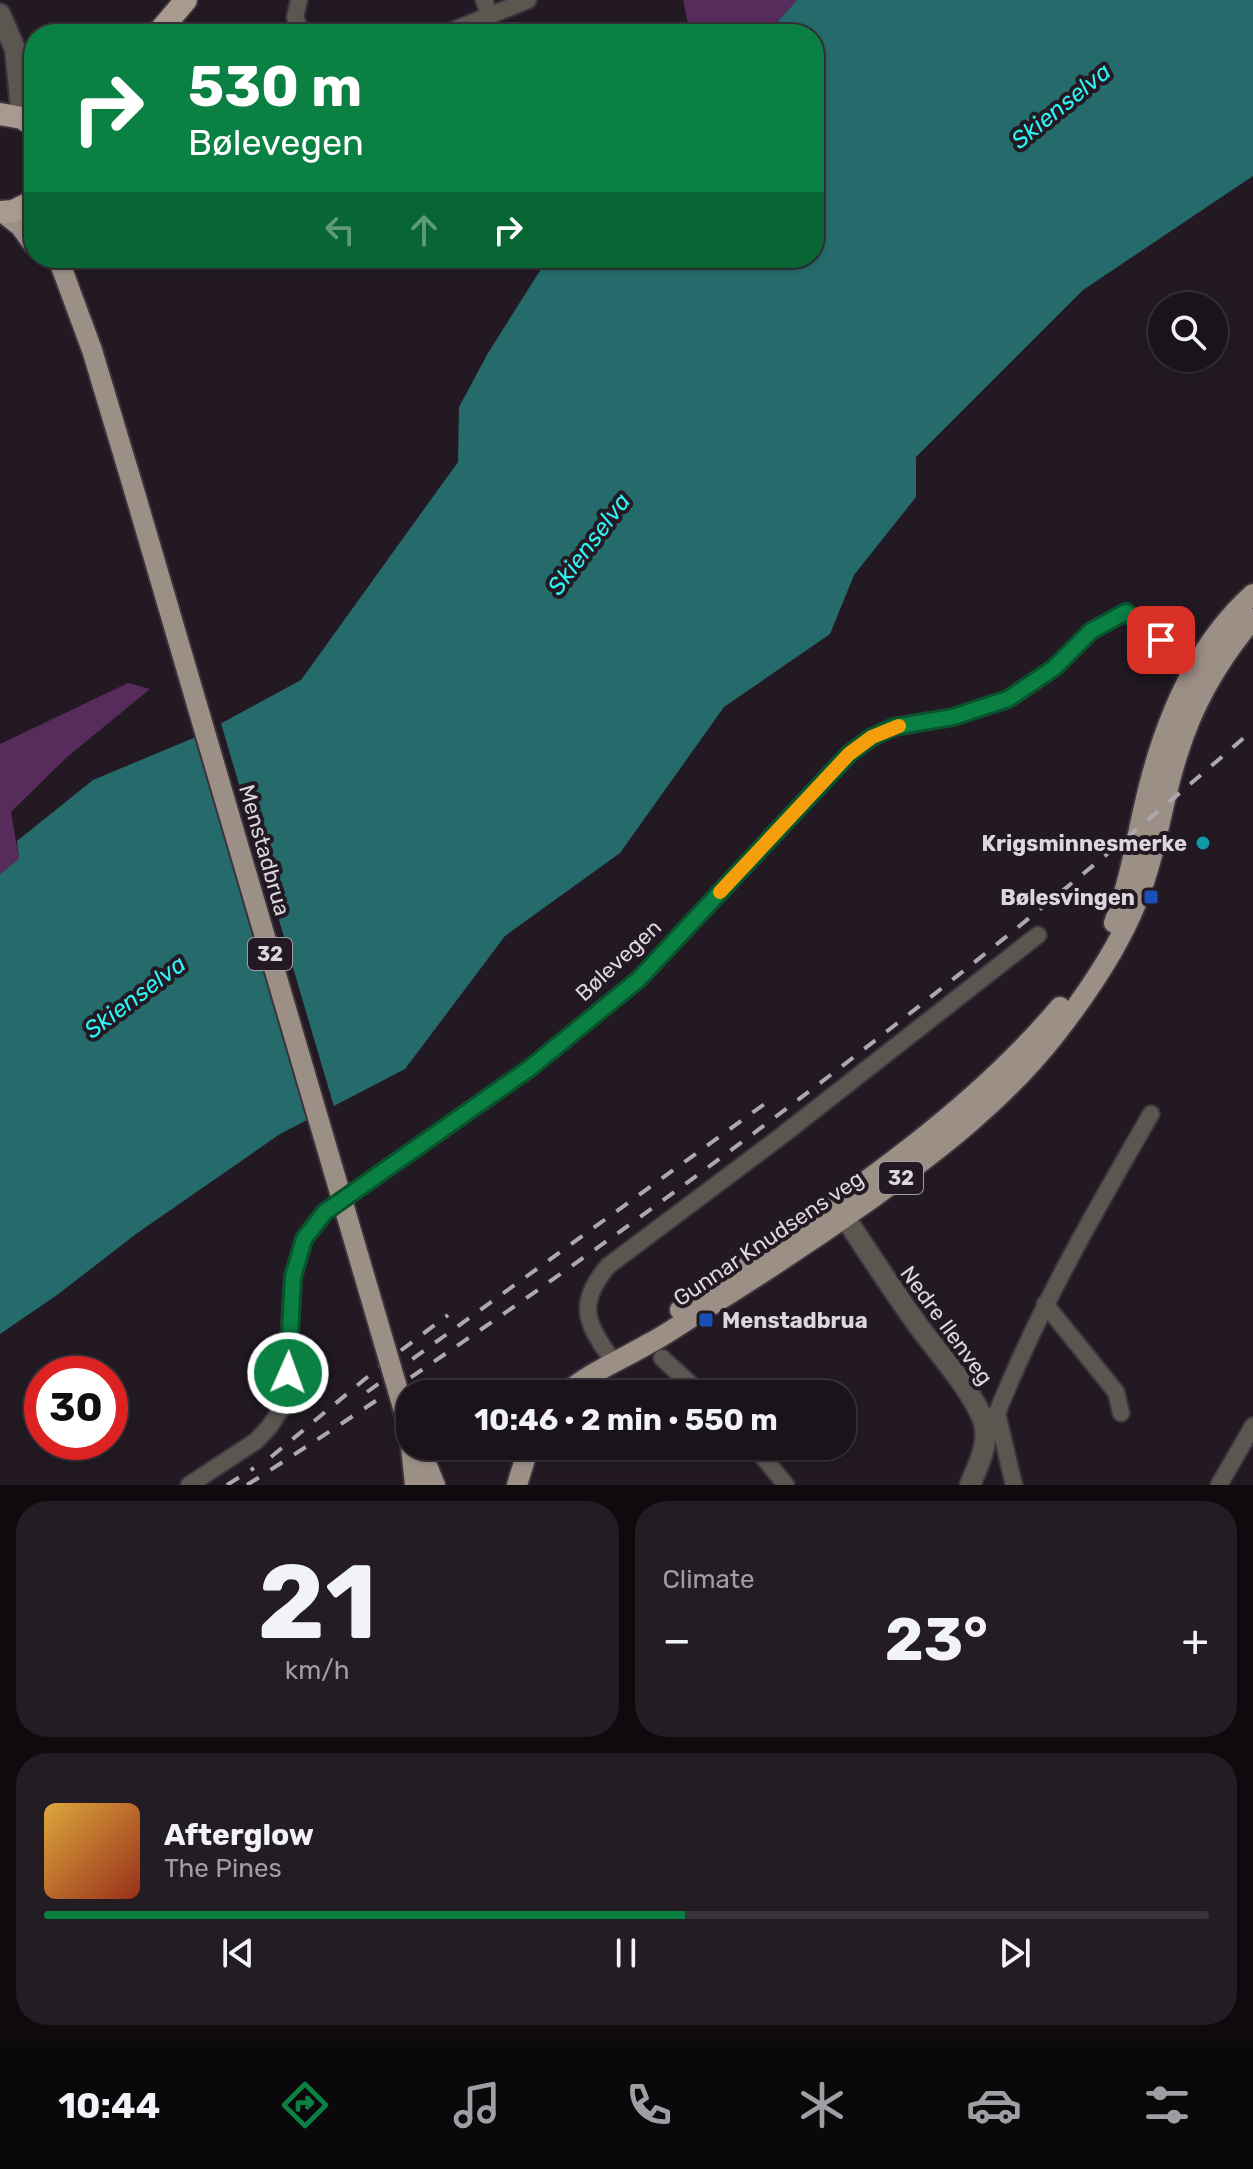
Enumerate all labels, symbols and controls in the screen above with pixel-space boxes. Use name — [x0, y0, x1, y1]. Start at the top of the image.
text: 530 m — [188, 54, 362, 120]
icon: right — [56, 56, 160, 160]
water label: Skienselva — [1006, 57, 1116, 155]
text: Bølevegen — [188, 121, 364, 164]
icon: left — [318, 208, 362, 252]
icon: ahead — [402, 208, 446, 252]
icon: right — [486, 208, 530, 252]
map controls — [1148, 292, 1228, 372]
button: search — [1148, 292, 1228, 372]
water label: Skienselva — [542, 488, 636, 600]
pin — [1127, 606, 1195, 674]
icon: arrive — [1139, 618, 1183, 662]
street label: Menstadbrua — [233, 782, 296, 919]
place label: Krigsminnesmerke — [981, 830, 1187, 857]
marker: Krigsminnesmerke — [1194, 834, 1212, 852]
place label: Bølesvingen — [1000, 884, 1135, 911]
marker: Bølesvingen — [1142, 888, 1160, 906]
street label: Bølevegen — [570, 914, 667, 1007]
road number: 32 — [248, 938, 292, 970]
water label: Skienselva — [79, 950, 191, 1044]
road number: 32 — [879, 1162, 923, 1194]
street label: Gunnar Knudsens veg — [668, 1165, 868, 1312]
street label: Nedre Ilenveg — [894, 1261, 999, 1390]
place label: Menstadbrua — [722, 1307, 868, 1334]
marker: Menstadbrua — [697, 1311, 715, 1329]
position arrow — [246, 1331, 330, 1415]
speed limit sign: 30 — [24, 1356, 128, 1460]
text: 10:46 · 2 min · 550 m — [474, 1402, 778, 1438]
text: 21 — [258, 1541, 377, 1664]
text: Climate — [663, 1564, 755, 1595]
text: 23° — [885, 1604, 988, 1675]
text: − — [663, 1614, 691, 1666]
text: + — [1182, 1614, 1209, 1666]
text: km/h — [285, 1655, 350, 1686]
text: Afterglow — [164, 1817, 314, 1853]
text: The Pines — [164, 1853, 282, 1884]
icon: previous — [216, 1931, 260, 1975]
icon: pause — [604, 1931, 648, 1975]
icon: next — [993, 1931, 1037, 1975]
icon: directions — [277, 2077, 333, 2133]
icon: music — [449, 2077, 505, 2133]
icon: phone — [621, 2077, 677, 2133]
icon: climate — [794, 2077, 850, 2133]
icon: car — [966, 2077, 1022, 2133]
icon: filters — [1139, 2077, 1195, 2133]
text: 10:44 — [58, 2084, 160, 2127]

